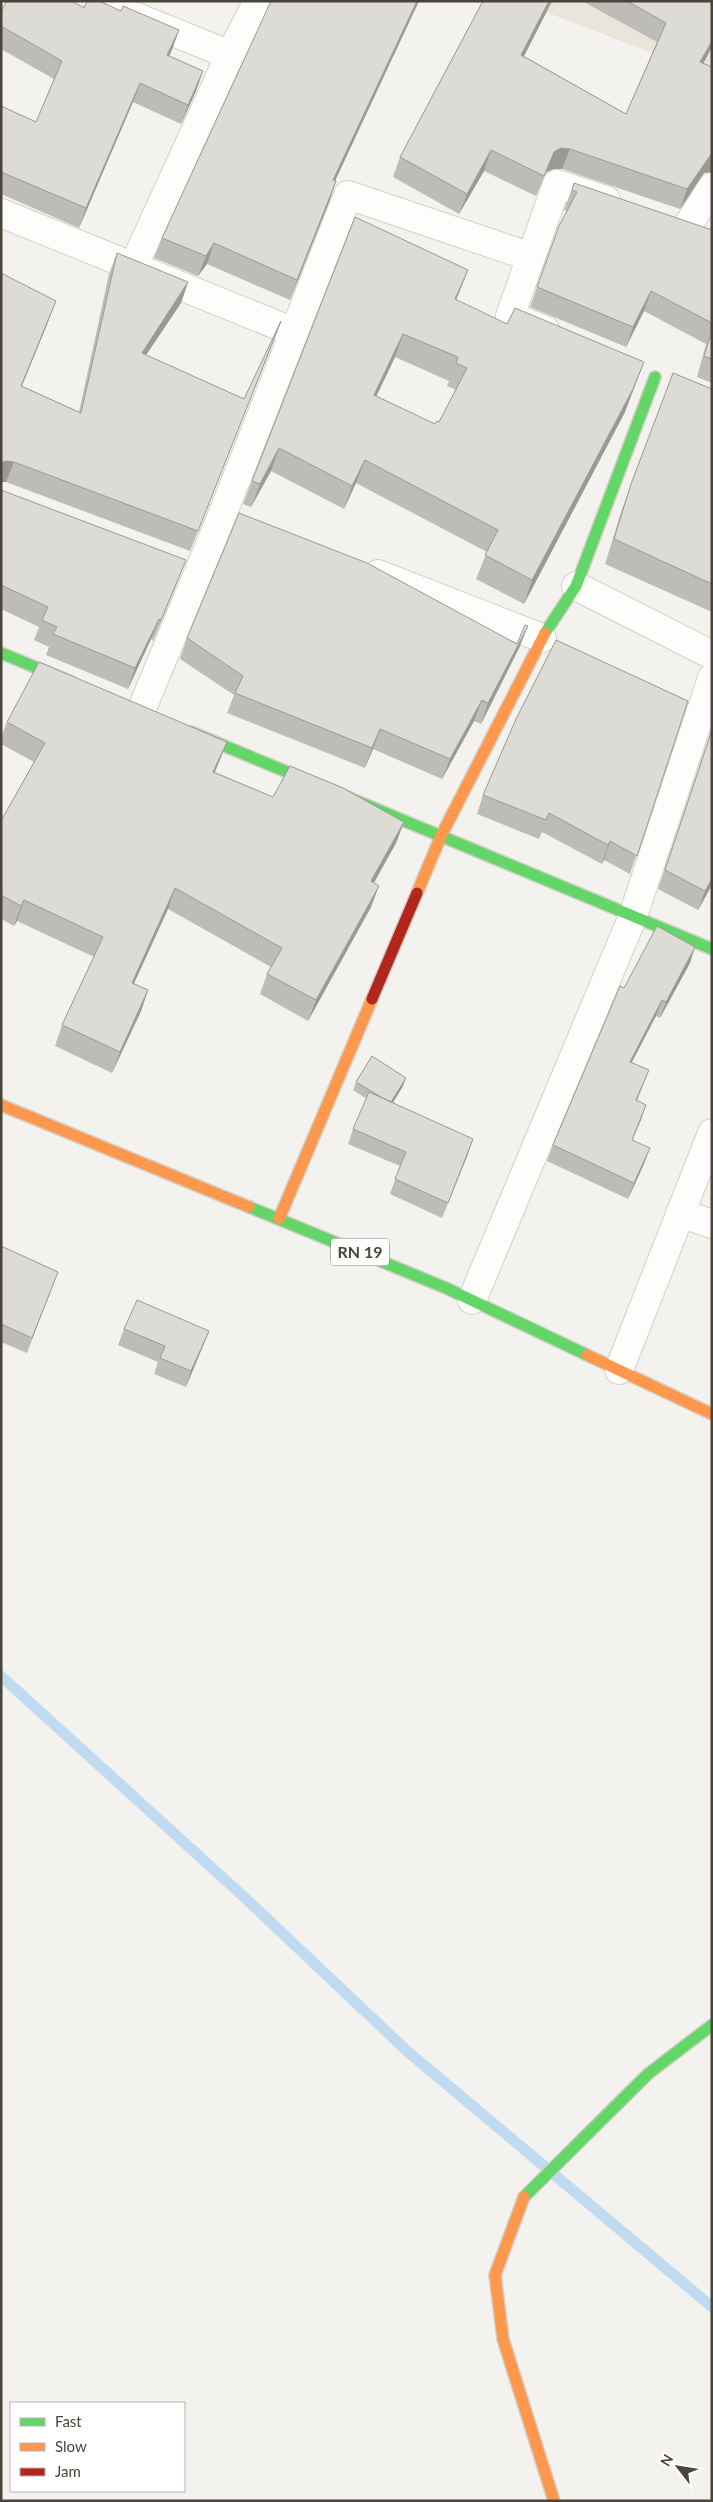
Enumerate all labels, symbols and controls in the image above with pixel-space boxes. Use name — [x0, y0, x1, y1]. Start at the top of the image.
road number: RN 19 — [331, 1238, 389, 1266]
legend — [10, 2402, 185, 2492]
text: Fast — [55, 2412, 82, 2430]
text: Slow — [55, 2437, 87, 2455]
north arrow — [653, 2442, 703, 2492]
text: N — [656, 2451, 676, 2469]
text: Jam — [55, 2462, 81, 2480]

